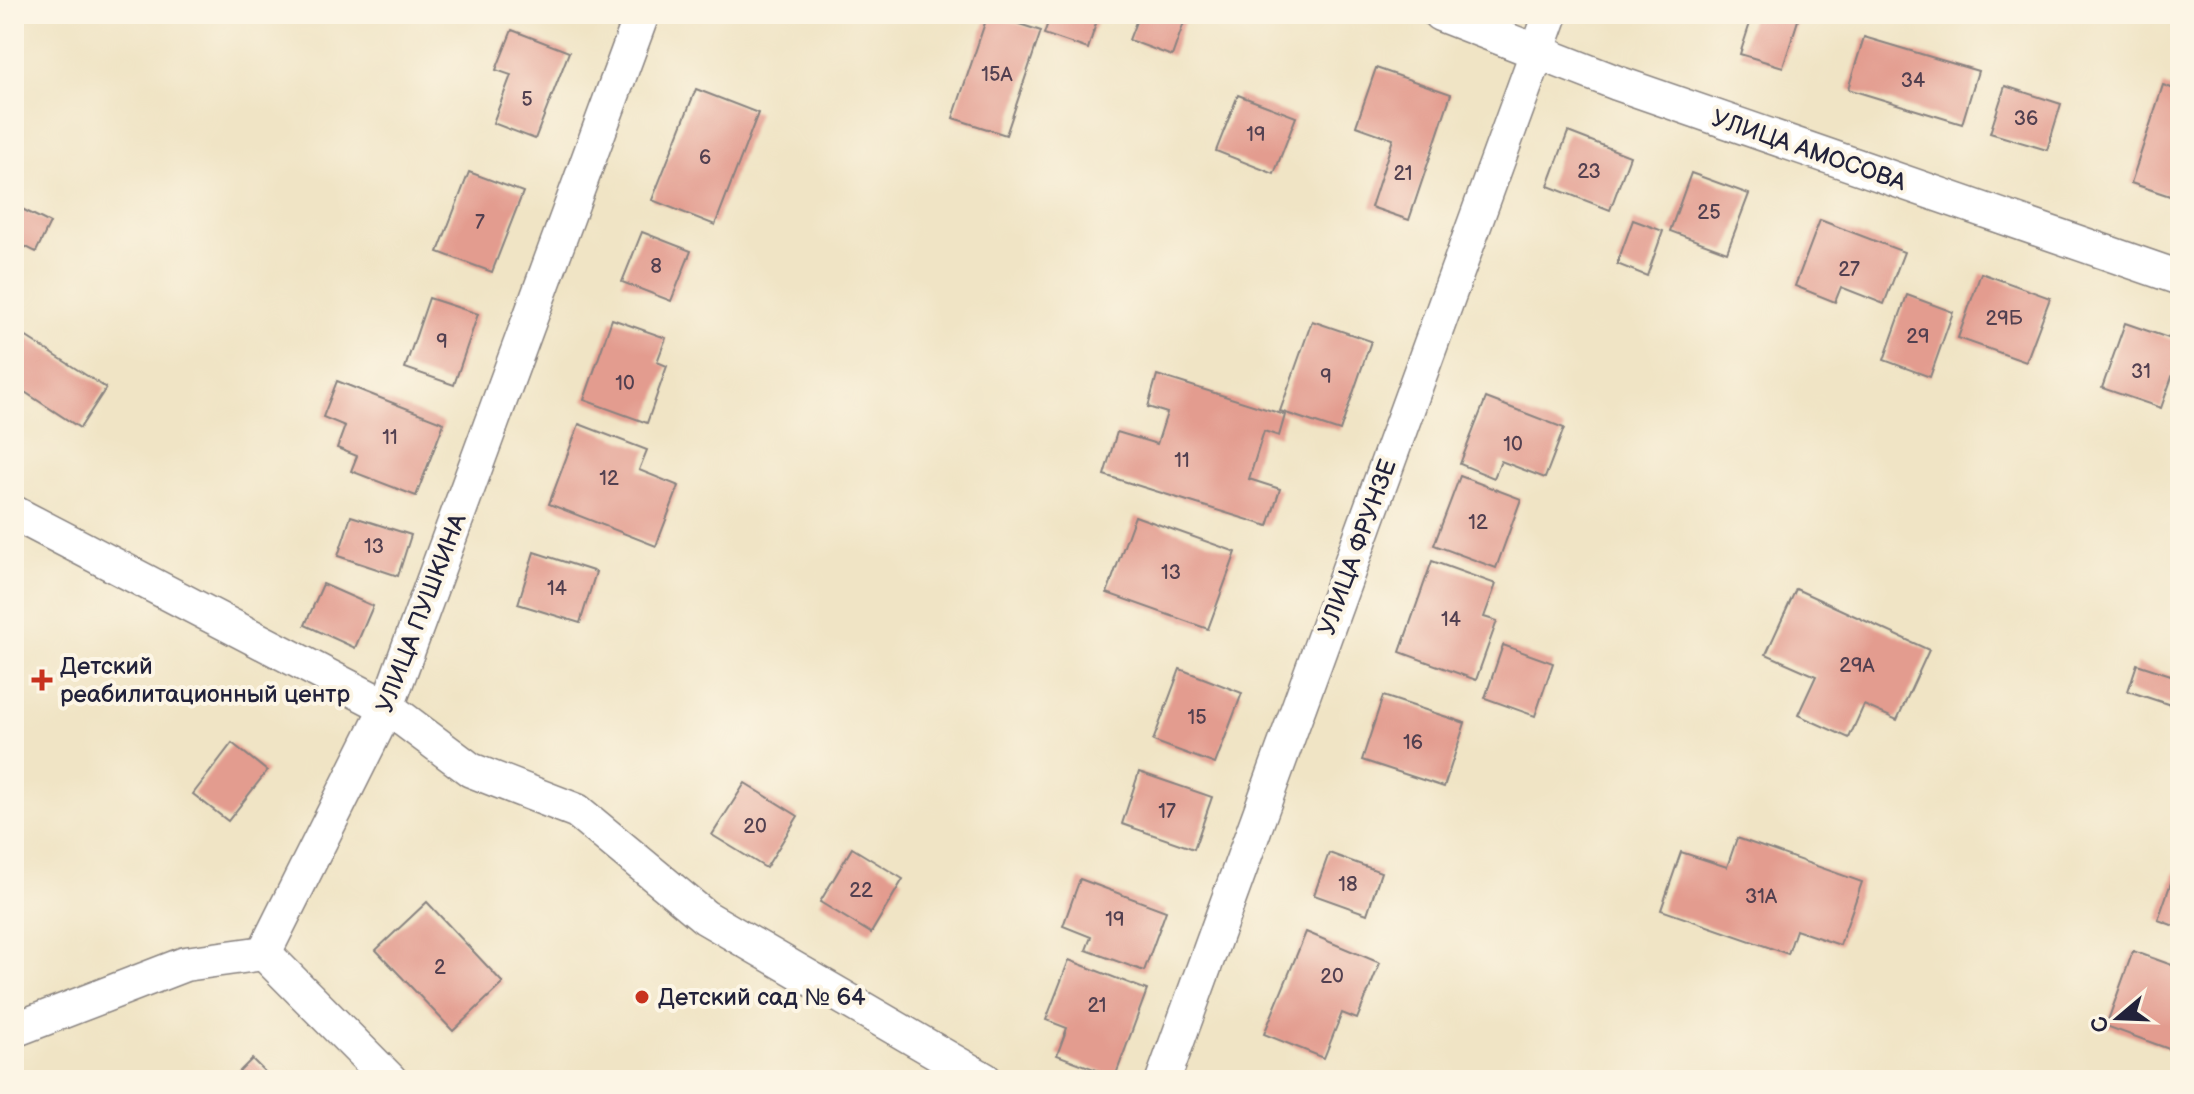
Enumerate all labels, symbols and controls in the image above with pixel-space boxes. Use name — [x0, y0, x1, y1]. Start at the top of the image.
house number: 15А — [981, 63, 1014, 87]
house number: 34 — [1901, 69, 1925, 93]
house number: 5 — [521, 88, 533, 112]
street label: УЛИЦА АМОСОВА — [1708, 104, 1910, 197]
house number: 36 — [2014, 107, 2038, 131]
house number: 19 — [1246, 123, 1266, 147]
house number: 6 — [699, 146, 711, 170]
house number: 23 — [1577, 160, 1601, 184]
house number: 21 — [1393, 162, 1413, 186]
house number: 25 — [1697, 201, 1721, 225]
house number: 7 — [475, 211, 485, 235]
house number: 8 — [650, 255, 662, 279]
house number: 27 — [1838, 258, 1860, 282]
house number: 29Б — [1985, 307, 2023, 331]
house number: 29 — [1906, 325, 1930, 349]
house number: 9 — [436, 330, 448, 354]
house number: 31 — [2131, 360, 2151, 384]
house number: 9 — [1320, 365, 1332, 389]
house number: 10 — [615, 372, 635, 396]
house number: 11 — [382, 426, 398, 450]
house number: 10 — [1503, 433, 1523, 457]
house number: 11 — [1174, 449, 1190, 473]
street label: УЛИЦА ФРУНЗЕ — [1312, 455, 1403, 639]
house number: 12 — [599, 467, 619, 491]
street label: УЛИЦА ПУШКИНА — [370, 509, 473, 717]
house number: 12 — [1468, 511, 1488, 535]
house number: 13 — [364, 535, 384, 559]
house number: 13 — [1161, 561, 1181, 585]
house number: 14 — [547, 577, 567, 601]
house number: 14 — [1441, 608, 1461, 632]
place label: Детский реабилитационный центр — [60, 652, 350, 709]
house number: 29А — [1839, 654, 1876, 678]
marker: Детский реабилитационный центр — [31, 669, 53, 691]
house number: 15 — [1187, 706, 1207, 730]
house number: 16 — [1403, 731, 1423, 755]
house number: 17 — [1158, 800, 1176, 824]
house number: 20 — [743, 815, 767, 839]
house number: 18 — [1338, 873, 1358, 897]
house number: 22 — [849, 879, 873, 903]
house number: 31А — [1745, 885, 1778, 909]
house number: 19 — [1105, 908, 1125, 932]
house number: 2 — [434, 956, 446, 980]
house number: 20 — [1320, 965, 1344, 989]
north arrow — [2078, 978, 2158, 1058]
place label: Детский сад № 64 — [658, 983, 866, 1012]
marker: Детский сад № 64 — [633, 988, 651, 1006]
house number: 21 — [1087, 994, 1107, 1018]
text: С — [2085, 1012, 2116, 1036]

